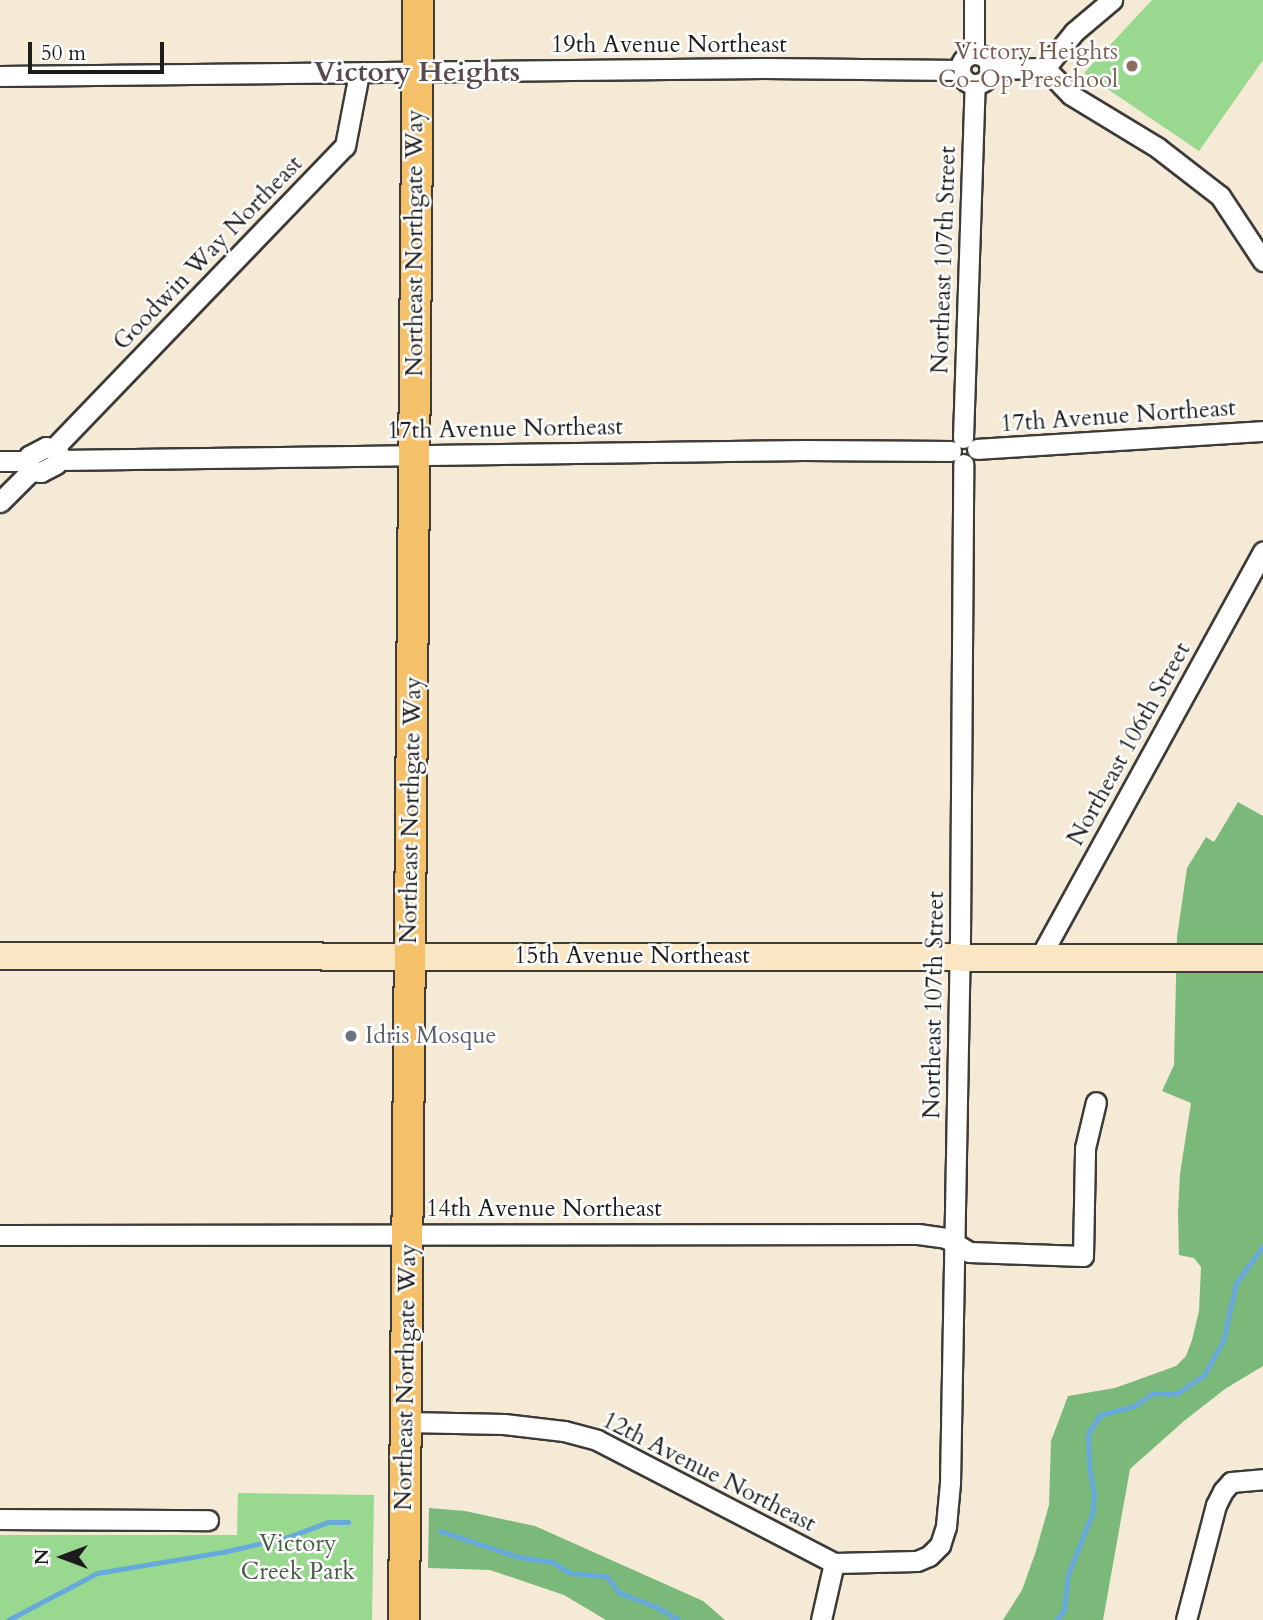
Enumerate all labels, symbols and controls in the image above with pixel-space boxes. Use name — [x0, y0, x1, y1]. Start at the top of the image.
scale bar — [32, 28, 168, 72]
street label: 19th Avenue Northeast — [551, 31, 787, 59]
place label: Victory Heights Co-Op Preschool — [938, 38, 1118, 94]
text: 50 m — [41, 39, 86, 68]
district label: Victory Heights — [314, 55, 520, 89]
marker: Victory Heights Co-Op Preschool — [1124, 58, 1140, 74]
street label: Northeast Northgate Way — [401, 109, 429, 377]
street label: Northeast 107th Street — [926, 146, 962, 374]
street label: Goodwin Way Northeast — [107, 150, 309, 356]
street label: 17th Avenue Northeast — [999, 393, 1237, 439]
street label: 17th Avenue Northeast — [387, 413, 623, 445]
street label: Northeast 106th Street — [1061, 637, 1197, 851]
street label: Northeast Northgate Way — [394, 676, 428, 944]
street label: Northeast 107th Street — [918, 891, 950, 1119]
street label: 15th Avenue Northeast — [514, 942, 750, 970]
place label: Idris Mosque — [365, 1022, 496, 1050]
marker: Idris Mosque — [343, 1028, 359, 1044]
street label: 14th Avenue Northeast — [426, 1195, 662, 1223]
street label: Northeast Northgate Way — [389, 1243, 423, 1511]
street label: 12th Avenue Northeast — [597, 1406, 821, 1538]
north arrow — [28, 1522, 98, 1592]
park label: Victory Creek Park — [241, 1530, 355, 1586]
text: N — [29, 1549, 55, 1565]

